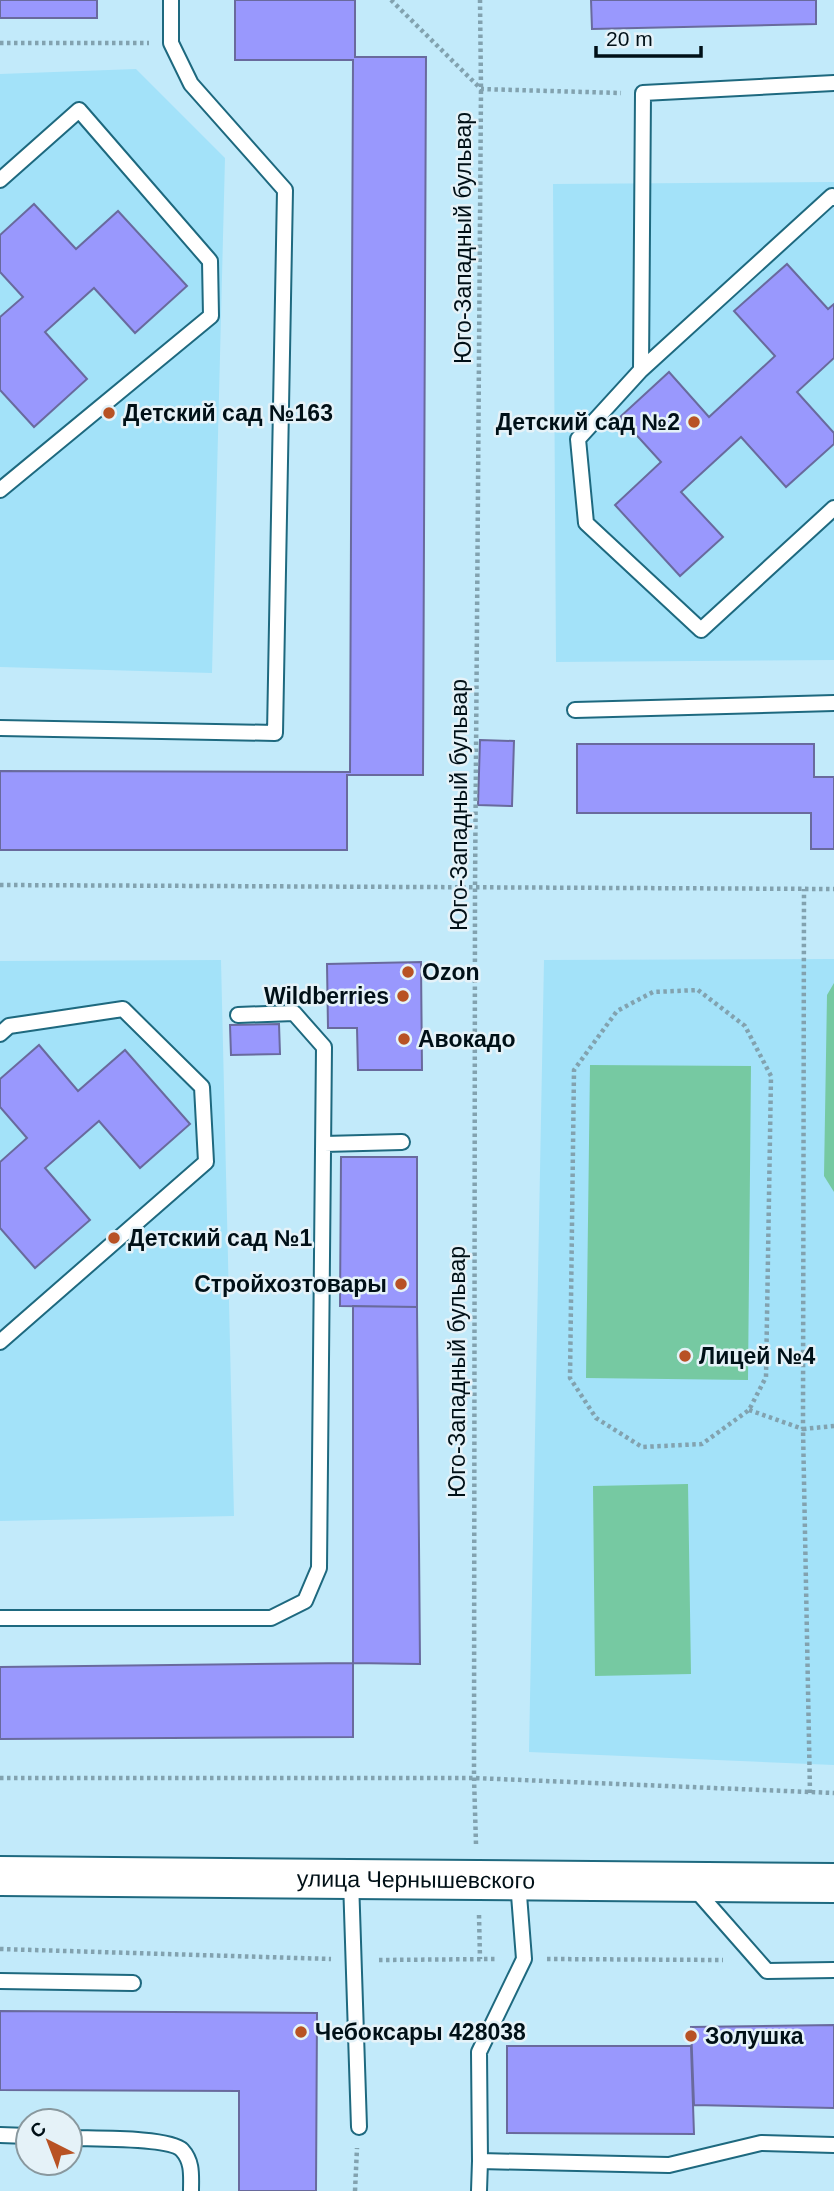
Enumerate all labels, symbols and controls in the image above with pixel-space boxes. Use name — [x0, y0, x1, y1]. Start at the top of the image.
scale bar — [596, 14, 701, 58]
text: 20 m — [606, 27, 653, 50]
street label: Юго-Западный бульвар — [450, 112, 476, 364]
place label: Детский сад №163 — [123, 400, 333, 426]
marker: Детский сад №163 — [101, 405, 117, 421]
place label: Детский сад №2 — [496, 409, 680, 435]
marker: Детский сад №2 — [686, 414, 702, 430]
street label: Юго-Западный бульвар — [446, 679, 472, 931]
place label: Ozon — [422, 959, 480, 985]
marker: Ozon — [400, 964, 416, 980]
place label: Wildberries — [264, 983, 389, 1009]
marker: Wildberries — [395, 988, 411, 1004]
place label: Авокадо — [418, 1026, 515, 1052]
marker: Авокадо — [396, 1031, 412, 1047]
place label: Детский сад №1 — [128, 1225, 313, 1251]
marker: Детский сад №1 — [106, 1230, 122, 1246]
street label: Юго-Западный бульвар — [444, 1246, 470, 1498]
place label: Стройхозтовары — [194, 1271, 387, 1297]
marker: Стройхозтовары — [393, 1276, 409, 1292]
place label: Лицей №4 — [699, 1343, 815, 1369]
marker: Лицей №4 — [677, 1348, 693, 1364]
street label: улица Чернышевского — [297, 1865, 535, 1893]
place label: Чебоксары 428038 — [315, 2019, 526, 2045]
place label: Золушка — [705, 2023, 804, 2049]
marker: Чебоксары 428038 — [293, 2024, 309, 2040]
marker: Золушка — [683, 2028, 699, 2044]
north arrow — [14, 2107, 84, 2177]
text: С — [26, 2117, 50, 2142]

